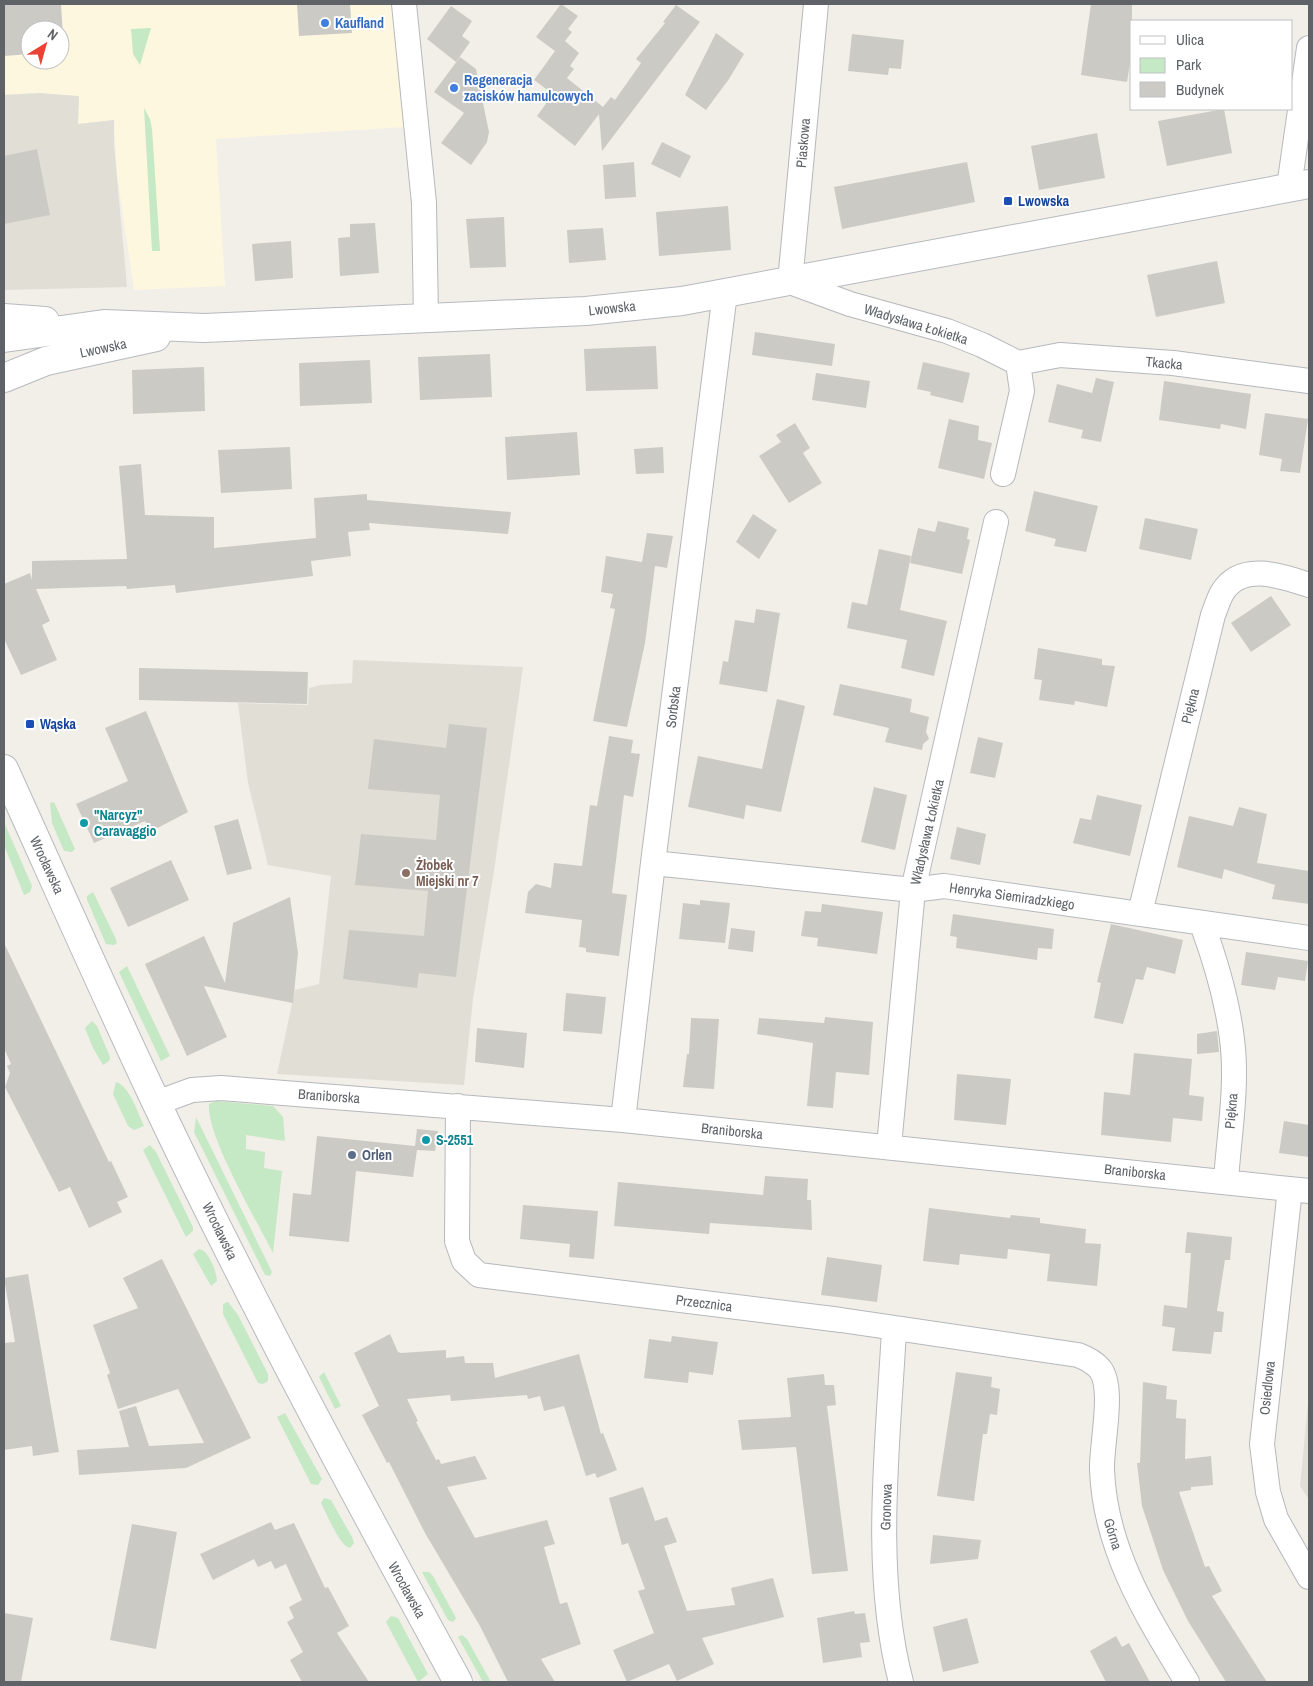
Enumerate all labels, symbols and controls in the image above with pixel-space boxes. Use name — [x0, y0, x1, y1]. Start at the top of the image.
place label: Kaufland — [335, 14, 384, 32]
marker: Kaufland — [319, 17, 331, 29]
north arrow — [20, 20, 70, 70]
legend — [1130, 20, 1293, 110]
text: N — [44, 25, 62, 44]
text: Ulica — [1176, 29, 1204, 50]
text: Park — [1176, 54, 1202, 75]
place label: Regeneracja zacisków hamulcowych — [464, 71, 594, 105]
text: Budynek — [1176, 79, 1225, 100]
marker: Regeneracja zacisków hamulcowych — [448, 82, 460, 94]
street label: Piaskowa — [792, 117, 814, 169]
place label: Lwowska — [1018, 192, 1070, 210]
marker: Lwowska — [1002, 195, 1014, 207]
street label: Lwowska — [588, 297, 637, 319]
street label: Władysława Łokietka — [862, 300, 971, 349]
street label: Lwowska — [78, 334, 129, 362]
street label: Tkacka — [1145, 352, 1184, 374]
street label: Sorbska — [662, 684, 685, 729]
street label: Piękna — [1177, 686, 1203, 726]
place label: Wąska — [40, 715, 77, 733]
marker: Wąska — [24, 718, 36, 730]
street label: Władysława Łokietka — [906, 777, 948, 887]
place label: "Narcyz" Caravaggio — [94, 806, 157, 840]
marker: "Narcyz" Caravaggio — [78, 817, 90, 829]
street label: Wrocławska — [26, 833, 68, 897]
place label: Żłobek Miejski nr 7 — [416, 856, 479, 890]
marker: Żłobek Miejski nr 7 — [400, 867, 412, 879]
street label: Henryka Siemiradzkiego — [948, 878, 1076, 914]
street label: Braniborska — [297, 1085, 361, 1107]
street label: Piękna — [1220, 1092, 1242, 1130]
street label: Braniborska — [700, 1119, 764, 1143]
place label: S-2551 — [436, 1131, 474, 1149]
marker: S-2551 — [420, 1134, 432, 1146]
place label: Orlen — [362, 1146, 392, 1164]
marker: Orlen — [346, 1149, 358, 1161]
street label: Braniborska — [1103, 1160, 1167, 1184]
street label: Wrocławska — [198, 1199, 242, 1263]
street label: Przecznica — [675, 1291, 734, 1315]
street label: Osiedlowa — [1255, 1359, 1279, 1416]
street label: Gronowa — [876, 1483, 896, 1531]
street label: Górna — [1100, 1516, 1126, 1552]
street label: Wrocławska — [384, 1559, 430, 1622]

